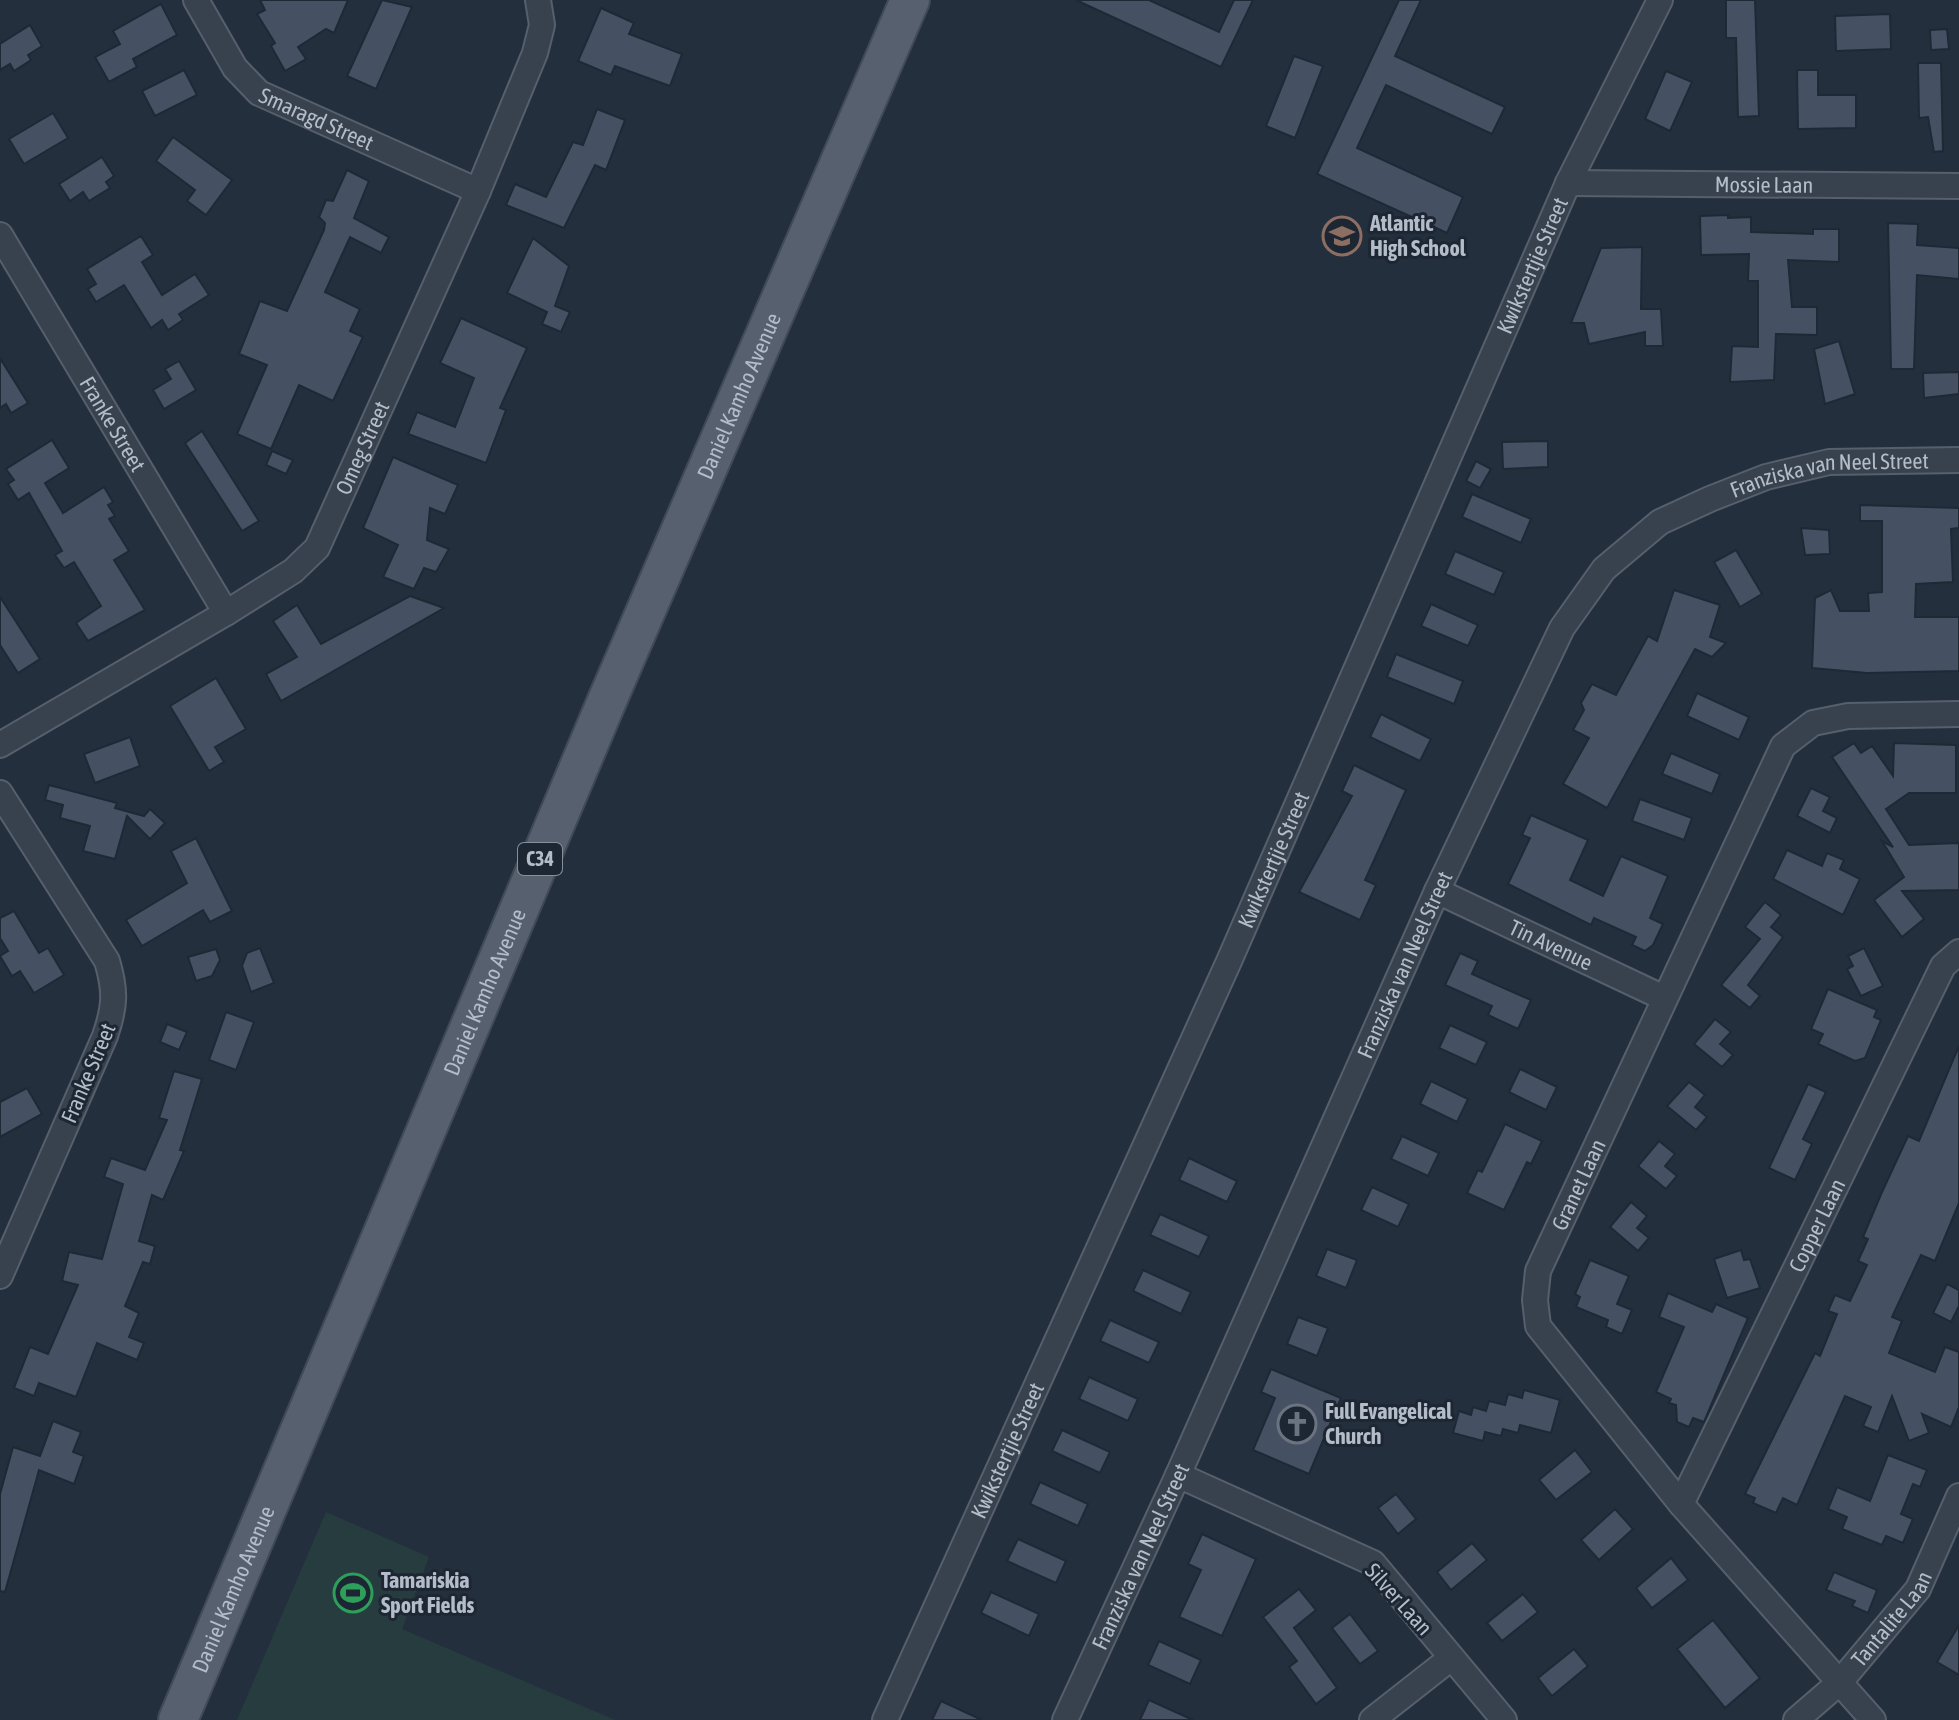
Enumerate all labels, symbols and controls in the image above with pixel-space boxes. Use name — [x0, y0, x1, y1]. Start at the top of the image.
street label: Smaragd Street — [255, 82, 378, 156]
street label: Mossie Laan — [1715, 171, 1813, 198]
street label: Kwikstertjie Street — [1491, 193, 1573, 338]
place label: Atlantic High School — [1369, 210, 1467, 261]
school or university icon: Atlantic High School — [1321, 215, 1363, 257]
street label: Daniel Kamho Avenue — [691, 309, 786, 483]
street label: Franke Street — [75, 372, 151, 476]
street label: Omeg Street — [330, 397, 395, 498]
street label: Franziska van Neel Street — [1726, 447, 1929, 503]
street label: Kwikstertjie Street — [1232, 787, 1314, 932]
road number: C34 — [518, 843, 562, 875]
street label: Franziska van Neel Street — [1351, 867, 1457, 1062]
street label: Daniel Kamho Avenue — [438, 905, 531, 1079]
street label: Tin Avenue — [1505, 914, 1597, 975]
street label: Franke Street — [55, 1019, 121, 1127]
street label: Granet Laan — [1546, 1135, 1611, 1234]
street label: Copper Laan — [1783, 1175, 1850, 1276]
street label: Kwikstertjie Street — [965, 1379, 1049, 1522]
place label: Full Evangelical Church — [1325, 1398, 1453, 1449]
church icon: Full Evangelical Church — [1276, 1403, 1318, 1445]
street label: Franziska van Neel Street — [1086, 1460, 1194, 1654]
street label: Daniel Kamho Avenue — [186, 1502, 280, 1676]
street label: Silver Laan — [1360, 1558, 1438, 1640]
place label: Tamariskia Sport Fields — [381, 1567, 475, 1618]
street label: Tantalite Laan — [1846, 1567, 1937, 1672]
sports icon: Tamariskia Sport Fields — [332, 1572, 374, 1614]

